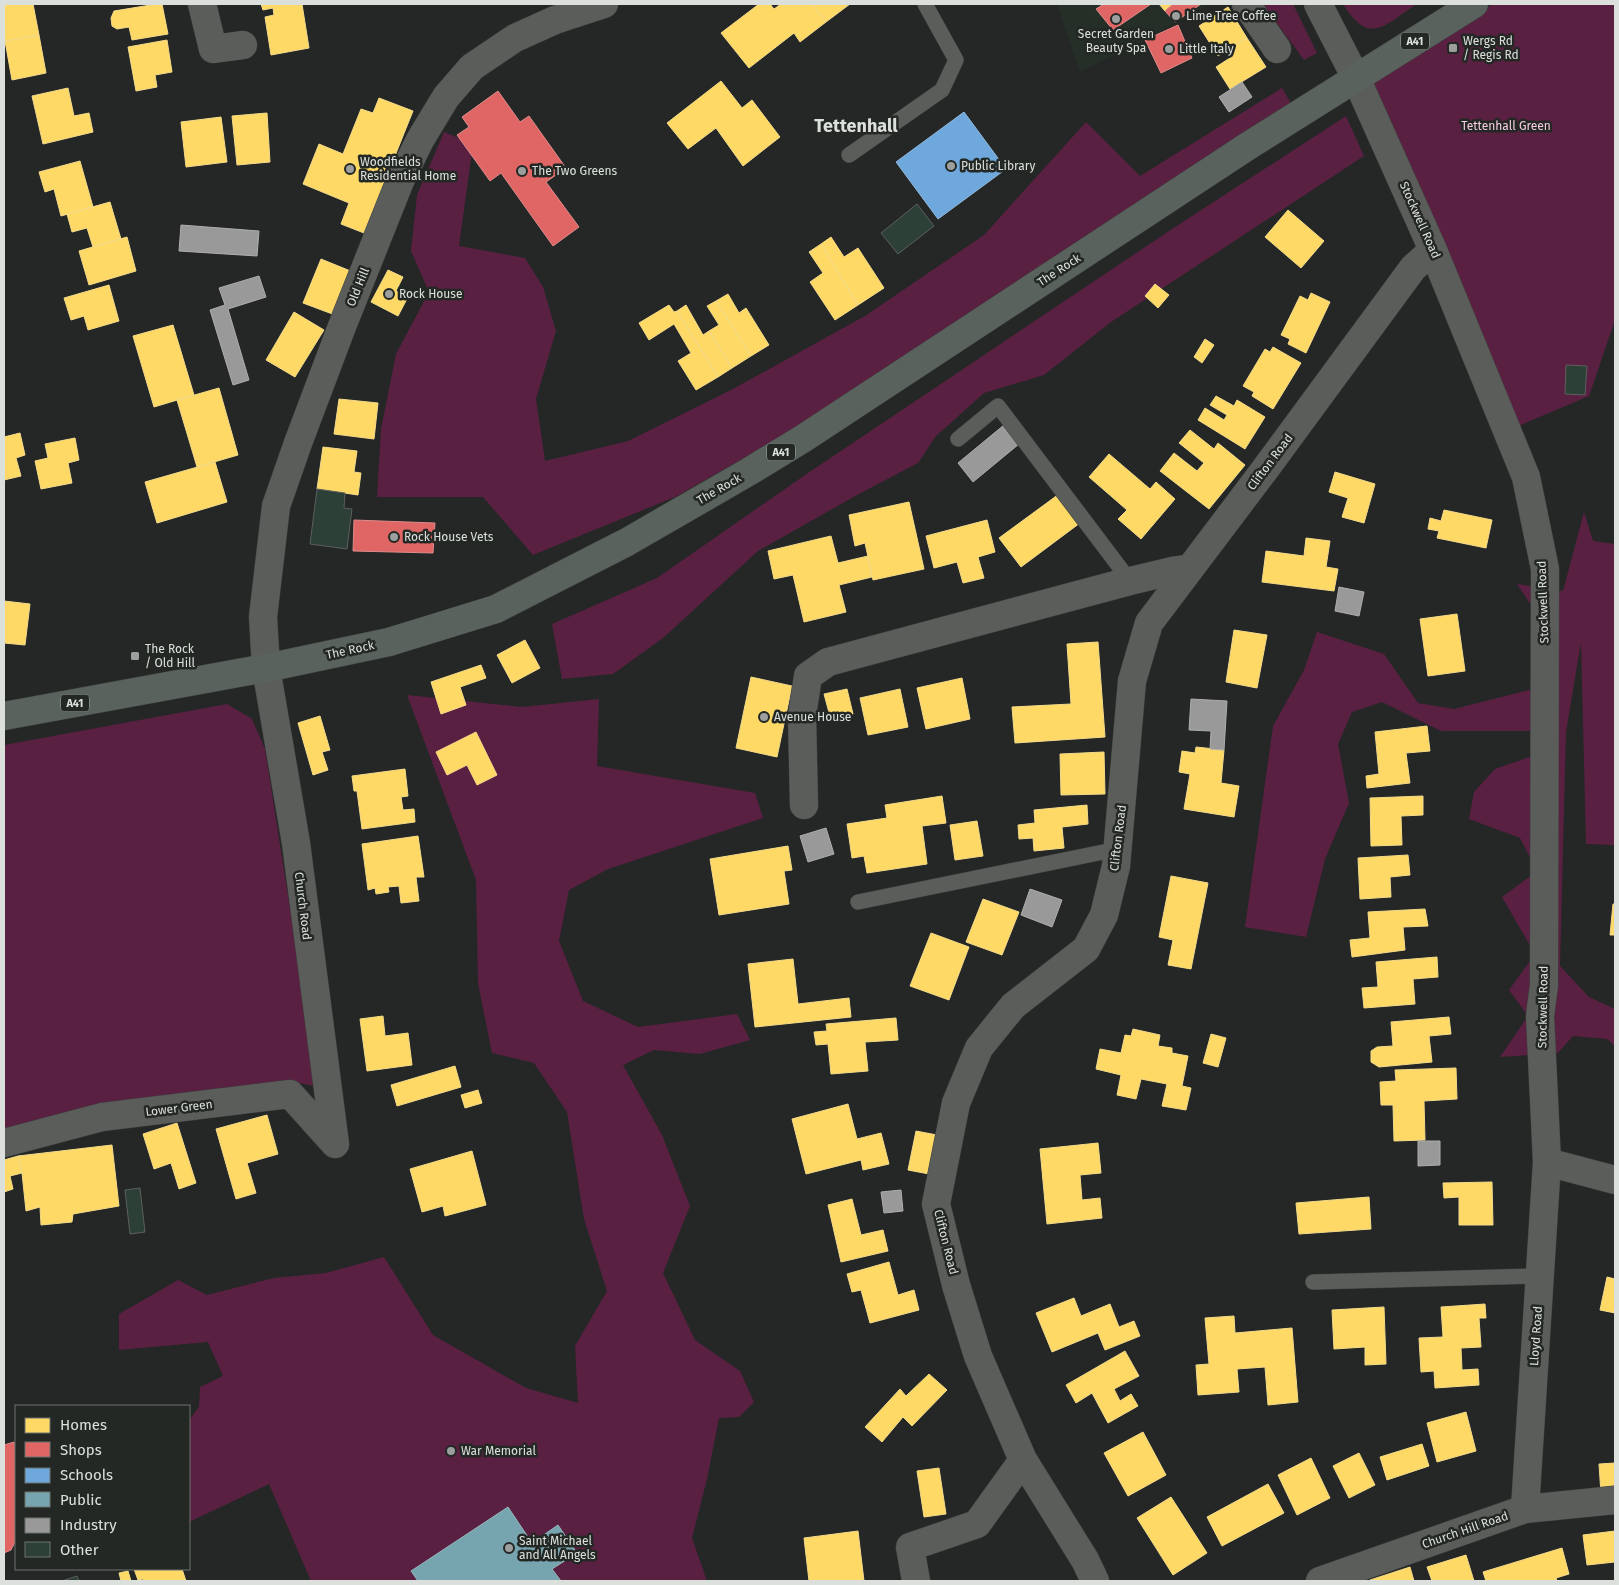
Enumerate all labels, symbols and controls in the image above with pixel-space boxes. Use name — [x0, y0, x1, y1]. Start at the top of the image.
place label: Lime Tree Coffee — [1186, 9, 1276, 23]
marker: Lime Tree Coffee — [1170, 10, 1182, 22]
marker: Secret Garden Beauty Spa — [1110, 13, 1122, 25]
place label: Secret Garden Beauty Spa — [1078, 27, 1154, 55]
road number: A41 — [1401, 32, 1429, 49]
place label: Wergs Rd / Regis Rd — [1463, 34, 1519, 62]
place label: Little Italy — [1179, 42, 1234, 56]
marker: Wergs Rd / Regis Rd — [1447, 42, 1459, 54]
marker: Little Italy — [1163, 43, 1175, 55]
district label: Tettenhall — [814, 115, 898, 137]
park label: Tettenhall Green — [1461, 119, 1551, 133]
place label: Woodfields Residential Home — [360, 155, 456, 183]
place label: Public Library — [961, 159, 1035, 173]
marker: Public Library — [945, 160, 957, 172]
marker: Woodfields Residential Home — [344, 163, 356, 175]
place label: The Two Greens — [532, 164, 618, 178]
marker: The Two Greens — [516, 165, 528, 177]
street label: Stockwell Road — [1397, 179, 1443, 261]
street label: The Rock — [1035, 250, 1084, 289]
street label: Old Hill — [344, 265, 372, 308]
place label: Rock House — [399, 287, 462, 301]
marker: Rock House — [383, 288, 395, 300]
street label: Clifton Road — [1244, 431, 1296, 493]
road number: A41 — [767, 444, 795, 461]
street label: The Rock — [694, 470, 744, 507]
place label: Rock House Vets — [404, 530, 494, 544]
marker: Rock House Vets — [388, 531, 400, 543]
street label: Stockwell Road — [1535, 560, 1551, 644]
street label: The Rock — [325, 638, 376, 662]
place label: The Rock / Old Hill — [145, 642, 196, 670]
marker: The Rock / Old Hill — [129, 650, 141, 662]
road number: A41 — [61, 694, 89, 711]
place label: Avenue House — [774, 710, 851, 724]
marker: Avenue House — [758, 711, 770, 723]
street label: Clifton Road — [1107, 804, 1129, 872]
street label: Church Road — [292, 871, 314, 941]
street label: Stockwell Road — [1535, 966, 1551, 1048]
street label: Lower Green — [145, 1097, 213, 1119]
street label: Clifton Road — [931, 1208, 961, 1276]
street label: Lloyd Road — [1527, 1306, 1545, 1366]
legend — [15, 1405, 190, 1570]
text: Homes — [60, 1416, 107, 1434]
text: Shops — [60, 1441, 102, 1459]
place label: War Memorial — [461, 1444, 536, 1458]
marker: War Memorial — [445, 1445, 457, 1457]
text: Schools — [60, 1466, 113, 1484]
text: Public — [60, 1491, 102, 1509]
street label: Church Hill Road — [1420, 1509, 1510, 1551]
text: Industry — [60, 1516, 117, 1534]
place label: Saint Michael and All Angels — [519, 1534, 596, 1562]
text: Other — [60, 1541, 99, 1559]
marker: Saint Michael and All Angels — [503, 1542, 515, 1554]

